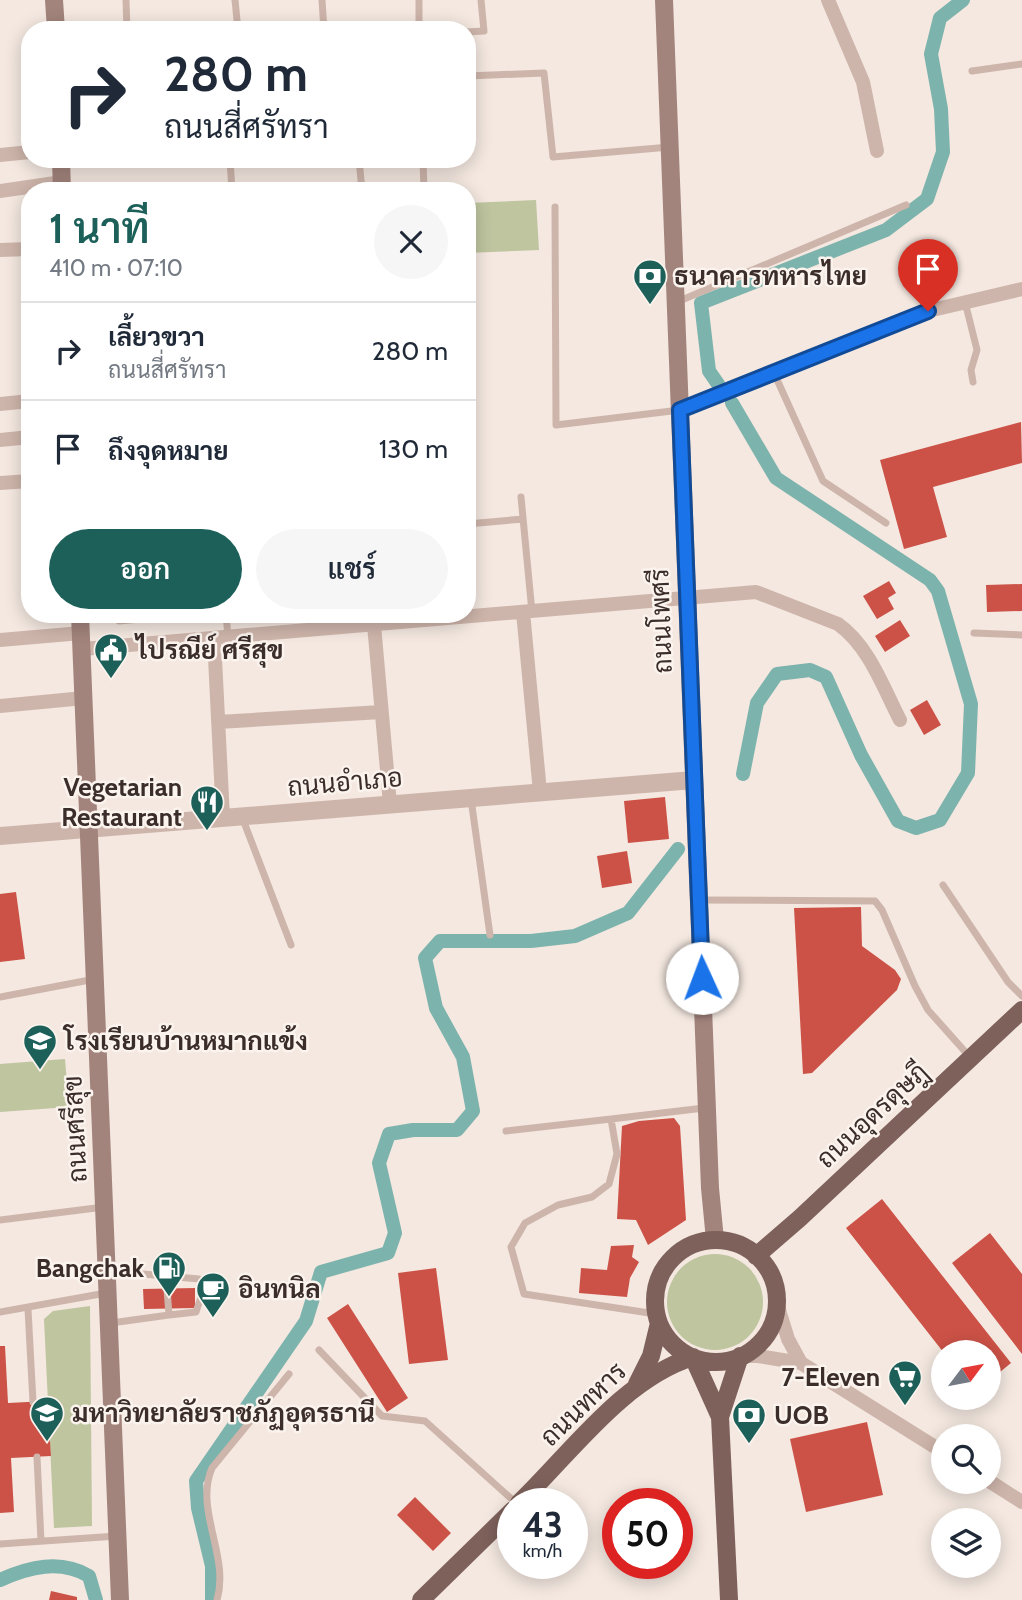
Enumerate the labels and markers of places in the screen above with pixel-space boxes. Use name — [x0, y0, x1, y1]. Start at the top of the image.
pin — [898, 239, 958, 311]
bank icon: ธนาคารทหารไทย — [631, 257, 669, 306]
place label: ธนาคารทหารไทย — [674, 259, 867, 292]
public building icon: ไปรณีย์ ศรีสุข — [92, 631, 130, 680]
place label: ไปรณีย์ ศรีสุข — [134, 633, 283, 668]
place label: Vegetarian Restaurant — [61, 771, 182, 833]
restaurant icon: Vegetarian Restaurant — [188, 783, 226, 832]
school or university icon: โรงเรียนบ้านหมากแข้ง — [21, 1022, 59, 1071]
place label: โรงเรียนบ้านหมากแข้ง — [62, 1024, 308, 1057]
fuel station icon: Bangchak — [150, 1249, 188, 1298]
place label: Bangchak — [36, 1252, 144, 1284]
cafe icon: อินทนิล — [194, 1270, 232, 1319]
place label: อินทนิล — [238, 1273, 321, 1305]
supermarket icon: 7-Eleven — [886, 1358, 924, 1407]
place label: 7-Eleven — [781, 1361, 880, 1393]
school or university icon: มหาวิทยาลัยราชภัฏอุดรธานี — [28, 1394, 66, 1443]
bank icon: UOB — [730, 1396, 768, 1445]
place label: มหาวิทยาลัยราชภัฏอุดรธานี — [72, 1397, 375, 1431]
place label: UOB — [774, 1399, 829, 1431]

